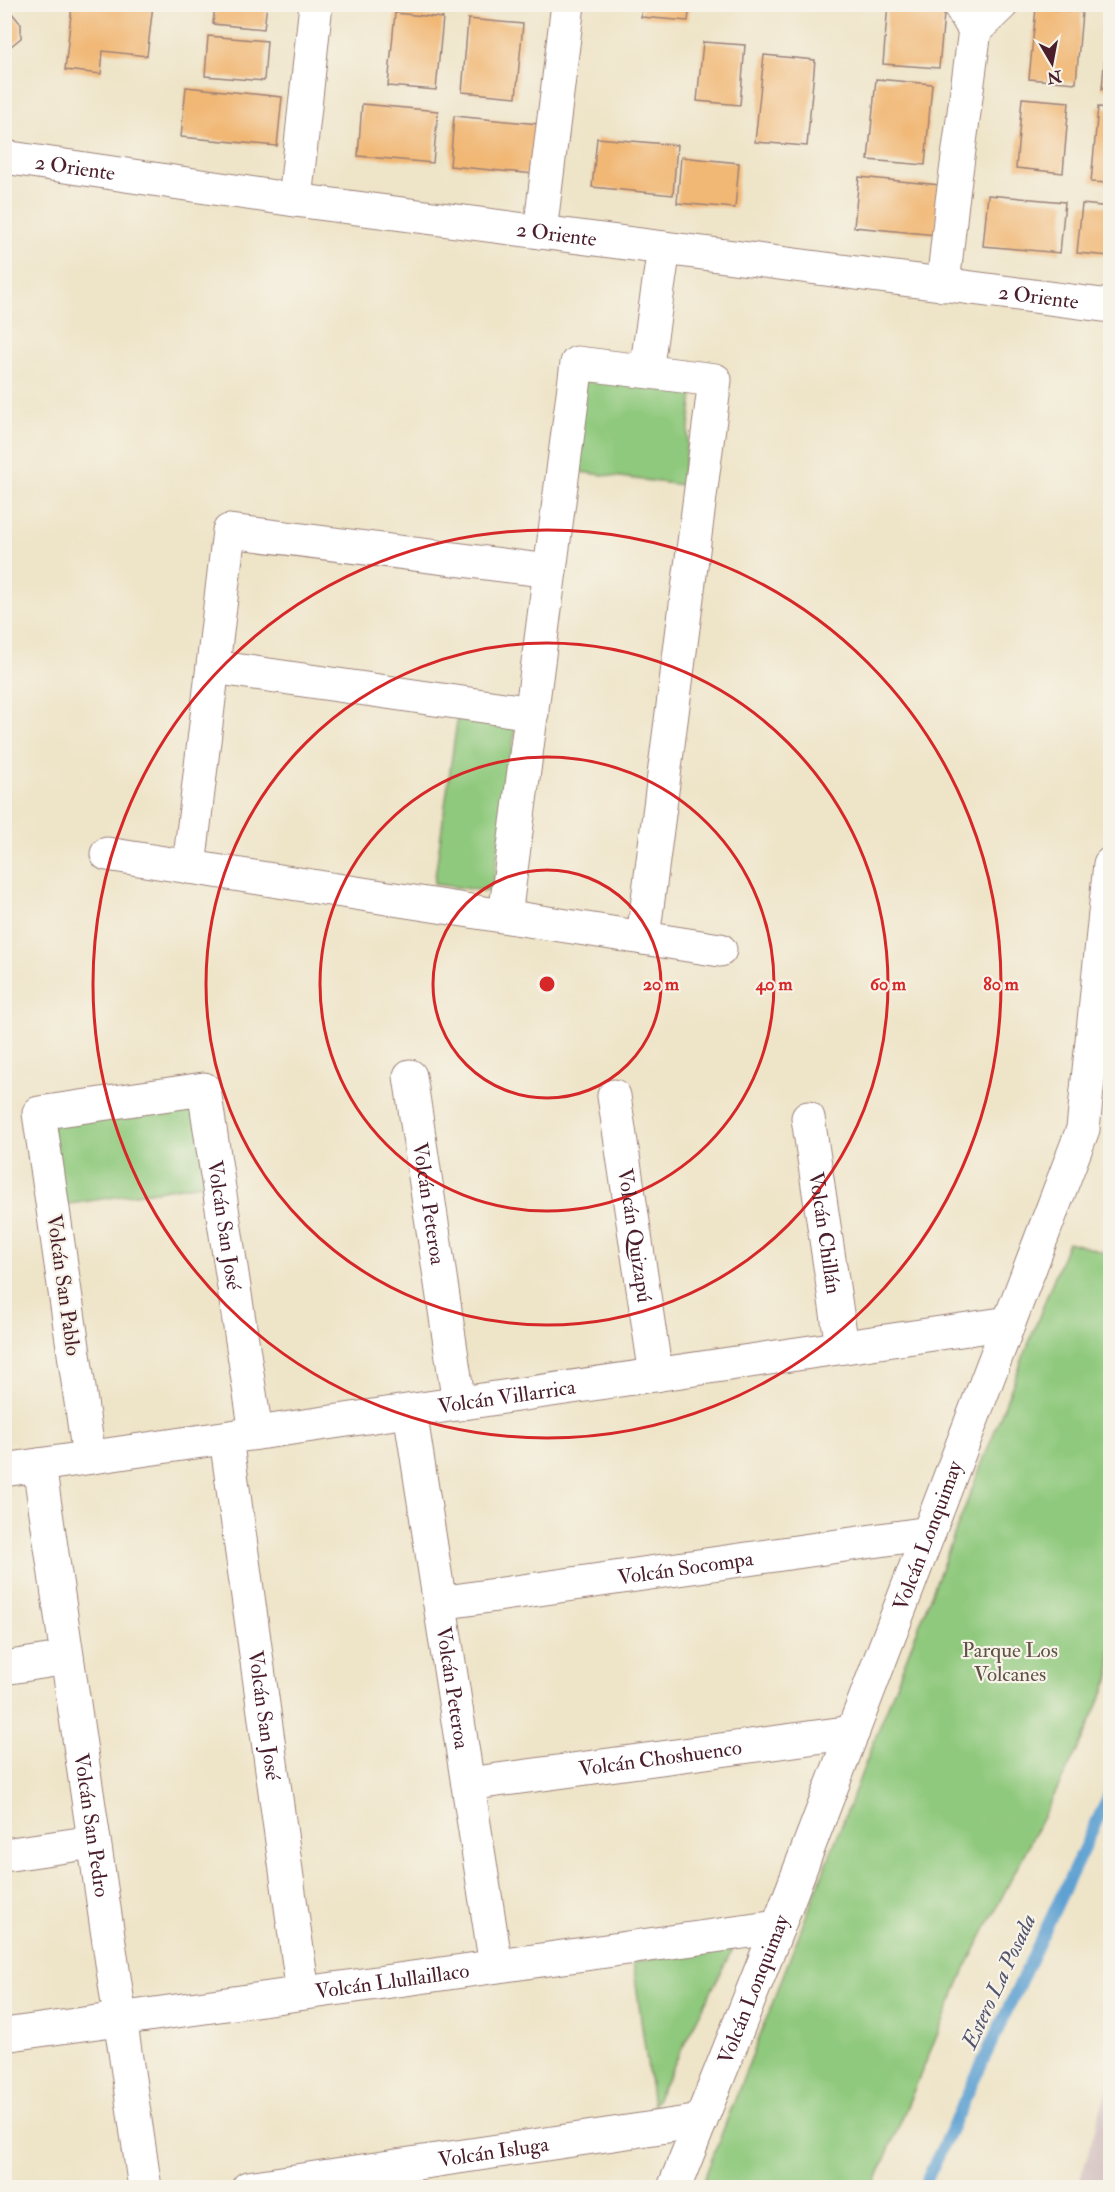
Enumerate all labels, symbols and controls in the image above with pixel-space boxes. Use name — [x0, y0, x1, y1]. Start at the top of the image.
north arrow — [1022, 33, 1082, 93]
text: N — [1045, 66, 1064, 88]
street label: 2 Oriente — [33, 149, 117, 187]
street label: 2 Oriente — [515, 216, 598, 253]
street label: 2 Oriente — [997, 279, 1080, 316]
text: 20 m — [643, 973, 680, 996]
text: 40 m — [755, 973, 793, 996]
text: 60 m — [870, 973, 907, 996]
text: 80 m — [983, 973, 1020, 996]
centre of rings — [537, 974, 557, 994]
street label: Volcán Peteroa — [406, 1141, 451, 1267]
street label: Volcán San José — [201, 1159, 247, 1292]
street label: Volcán Quizapú — [611, 1167, 658, 1305]
street label: Volcán Chillán — [802, 1170, 847, 1296]
street label: Volcán San Pablo — [40, 1213, 87, 1357]
street label: Volcán Villarrica — [436, 1374, 578, 1420]
street label: Volcán Lonquimay — [887, 1456, 969, 1615]
street label: Volcán Socompa — [616, 1545, 755, 1591]
street label: Volcán Peteroa — [430, 1625, 475, 1751]
park label: Parque Los Volcanes — [962, 1637, 1058, 1688]
street label: Volcán San José — [242, 1649, 286, 1782]
street label: Volcán Choshuenco — [577, 1734, 744, 1783]
street label: Volcán San Pedro — [67, 1751, 115, 1899]
street label: Volcán Lonquimay — [712, 1910, 796, 2068]
water label: Estero La Posada — [955, 1910, 1042, 2055]
street label: Volcán Llullaillaco — [314, 1957, 471, 2005]
street label: Volcán Isluga — [436, 2131, 551, 2174]

